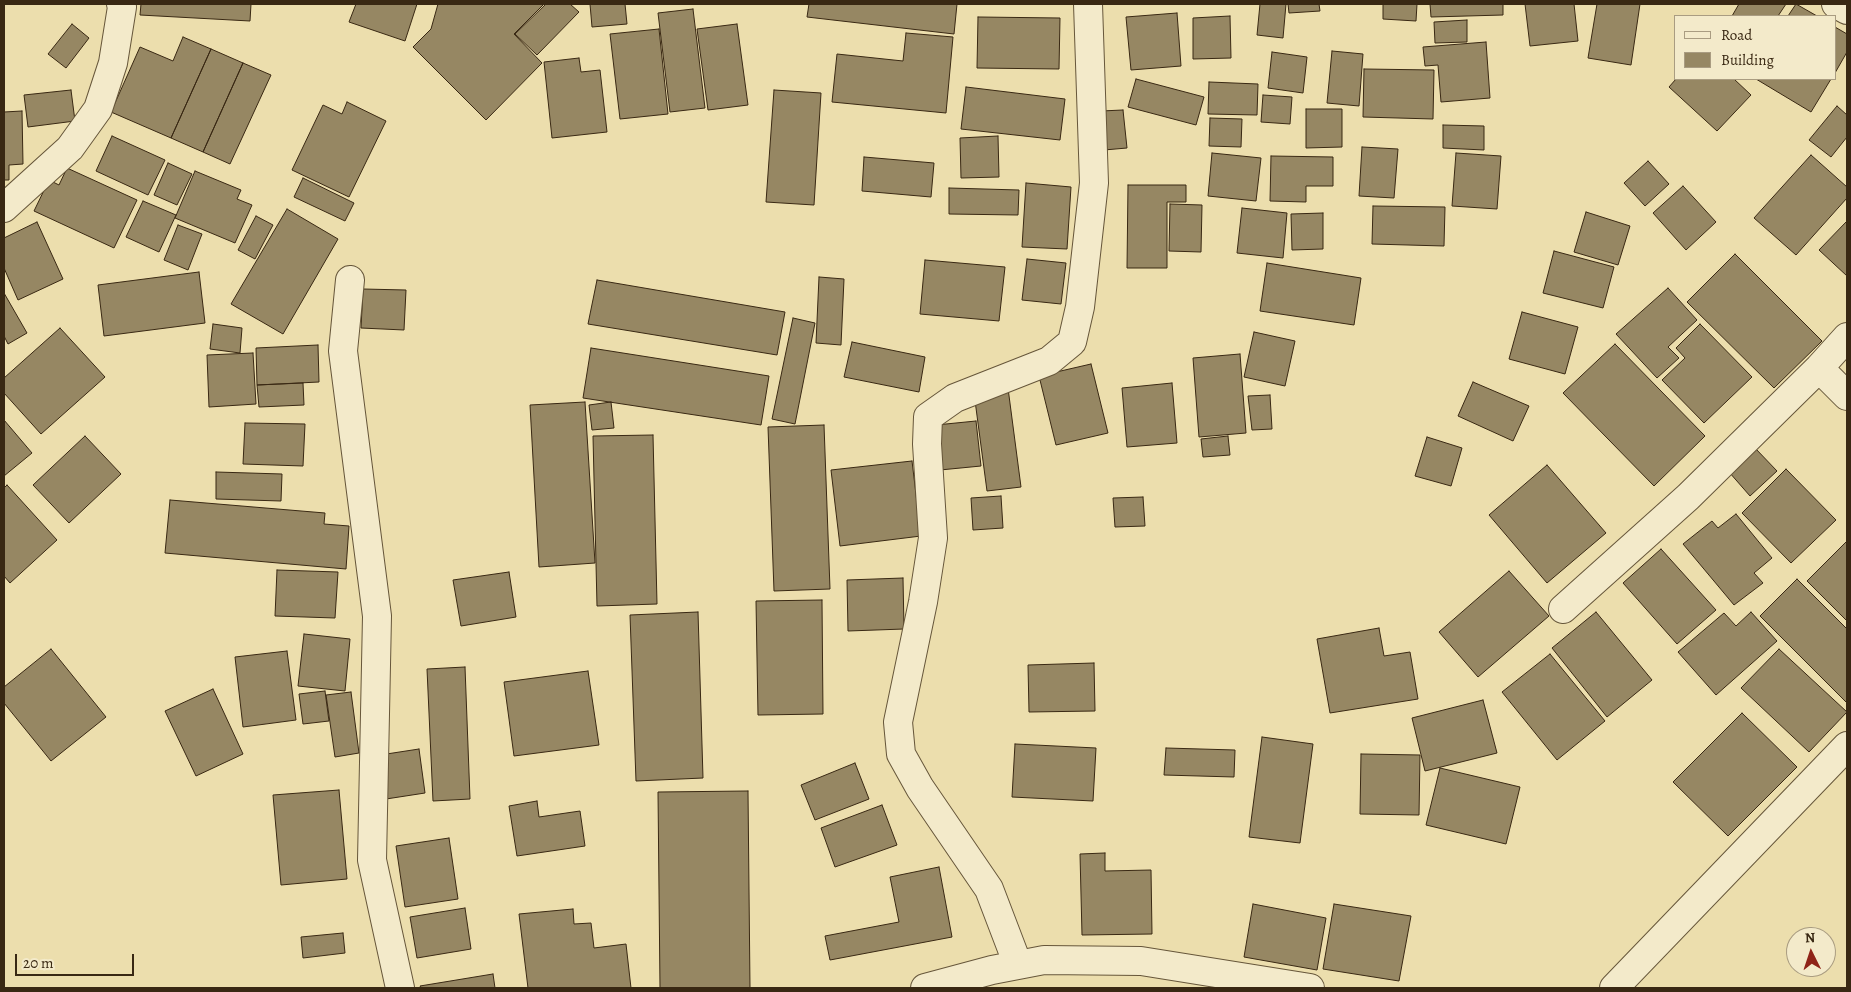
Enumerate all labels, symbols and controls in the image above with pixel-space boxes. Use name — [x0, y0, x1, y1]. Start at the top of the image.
legend — [1674, 15, 1836, 80]
text: Road — [1721, 25, 1752, 45]
text: Building — [1721, 50, 1774, 70]
north arrow — [1786, 927, 1836, 977]
text: N — [1804, 928, 1816, 947]
scale bar — [18, 944, 136, 976]
text: 20 m — [23, 953, 54, 973]

